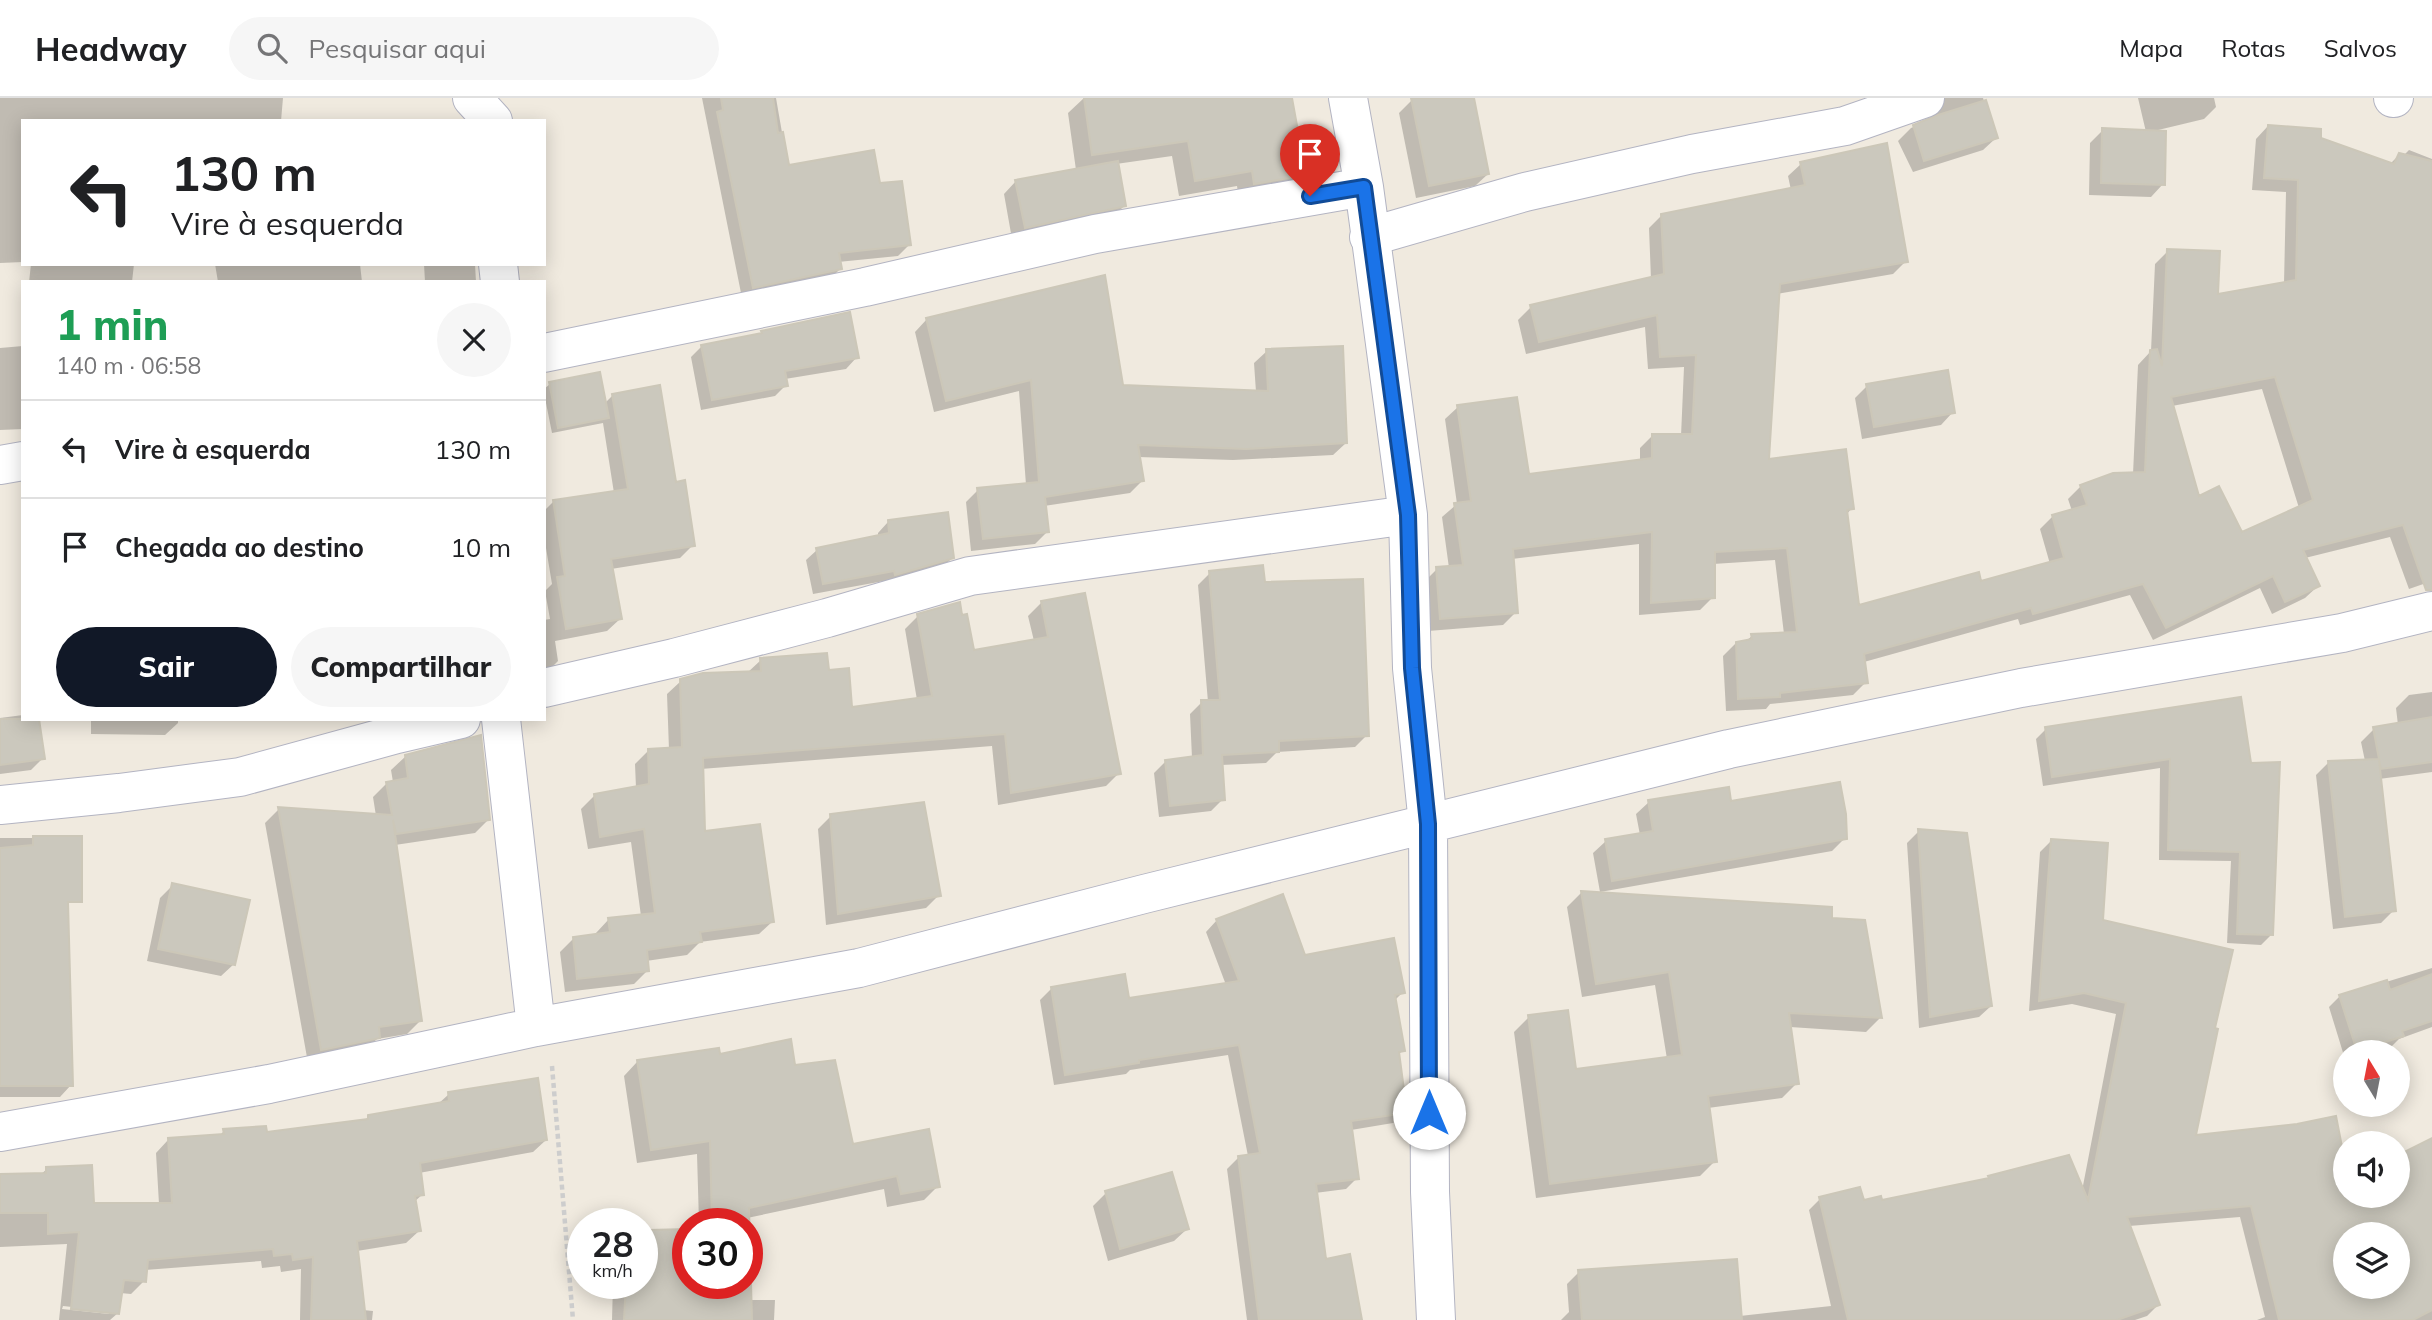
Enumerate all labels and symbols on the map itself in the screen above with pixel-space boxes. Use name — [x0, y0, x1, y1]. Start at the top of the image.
pin — [1280, 124, 1340, 196]
north arrow — [2333, 1040, 2410, 1116]
position arrow — [1392, 1076, 1466, 1150]
speed limit sign: 30 — [672, 1208, 763, 1299]

